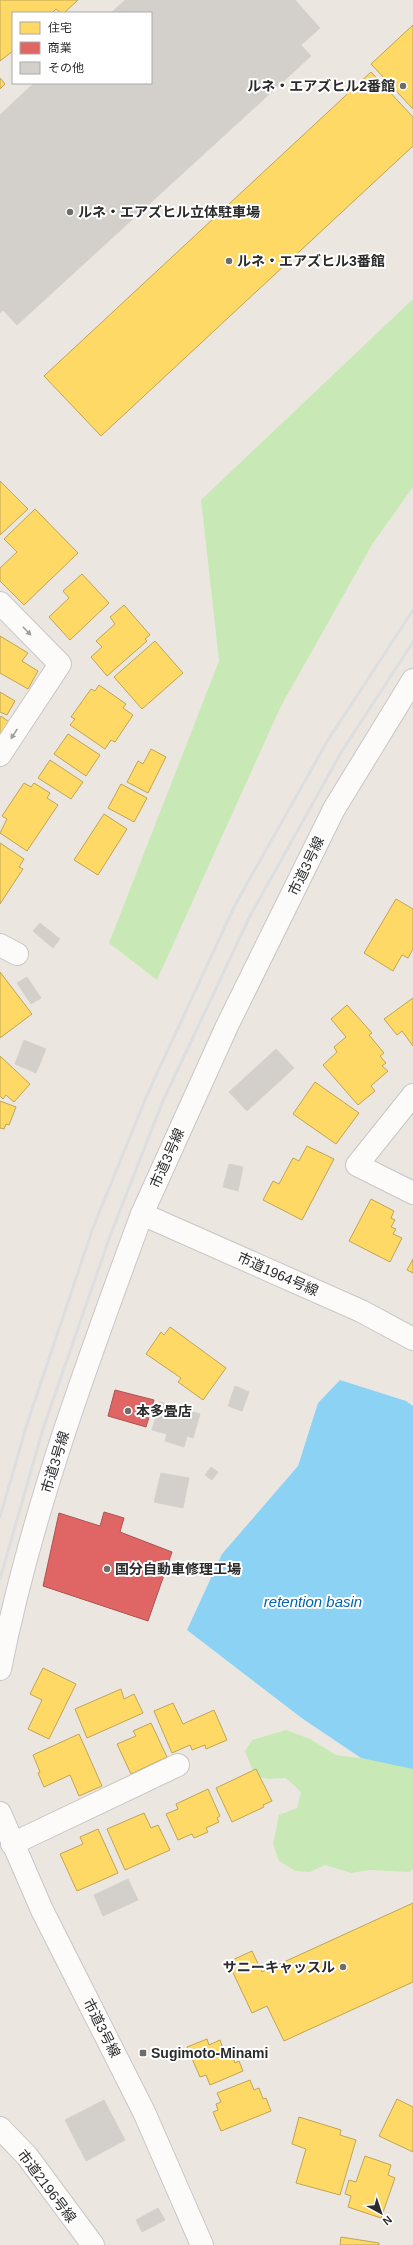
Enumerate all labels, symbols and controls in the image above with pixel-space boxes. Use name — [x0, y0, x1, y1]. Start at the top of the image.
legend — [12, 12, 152, 84]
text: 住宅 — [48, 21, 72, 35]
text: 商業 — [48, 41, 72, 55]
text: その他 — [48, 61, 84, 75]
place label: ルネ・エアズヒル2番館 — [247, 78, 395, 94]
marker: ルネ・エアズヒル2番館 — [398, 81, 408, 91]
place label: ルネ・エアズヒル立体駐車場 — [78, 204, 260, 220]
marker: ルネ・エアズヒル立体駐車場 — [65, 207, 75, 217]
place label: ルネ・エアズヒル3番館 — [237, 253, 385, 269]
marker: ルネ・エアズヒル3番館 — [224, 256, 234, 266]
one-way arrow — [22, 626, 32, 636]
one-way arrow — [10, 729, 18, 739]
street label: 市道3号線 — [285, 834, 327, 898]
street label: 市道3号線 — [147, 1126, 187, 1190]
street label: 市道1964号線 — [235, 1249, 321, 1299]
place label: 本多畳店 — [136, 1403, 192, 1419]
marker: 本多畳店 — [123, 1406, 133, 1416]
street label: 市道3号線 — [38, 1429, 72, 1495]
place label: 国分自動車修理工場 — [115, 1561, 241, 1577]
marker: 国分自動車修理工場 — [102, 1564, 112, 1574]
water label: retention basin — [264, 1593, 362, 1610]
place label: サニーキャッスル — [223, 1959, 335, 1975]
marker: サニーキャッスル — [338, 1962, 348, 1972]
street label: 市道3号線 — [80, 1996, 124, 2060]
place label: Sugimoto-Minami — [151, 2045, 268, 2061]
marker: Sugimoto-Minami — [138, 2048, 148, 2058]
street label: 市道2196号線 — [14, 2146, 80, 2226]
north arrow — [361, 2193, 401, 2233]
text: N — [380, 2214, 394, 2228]

